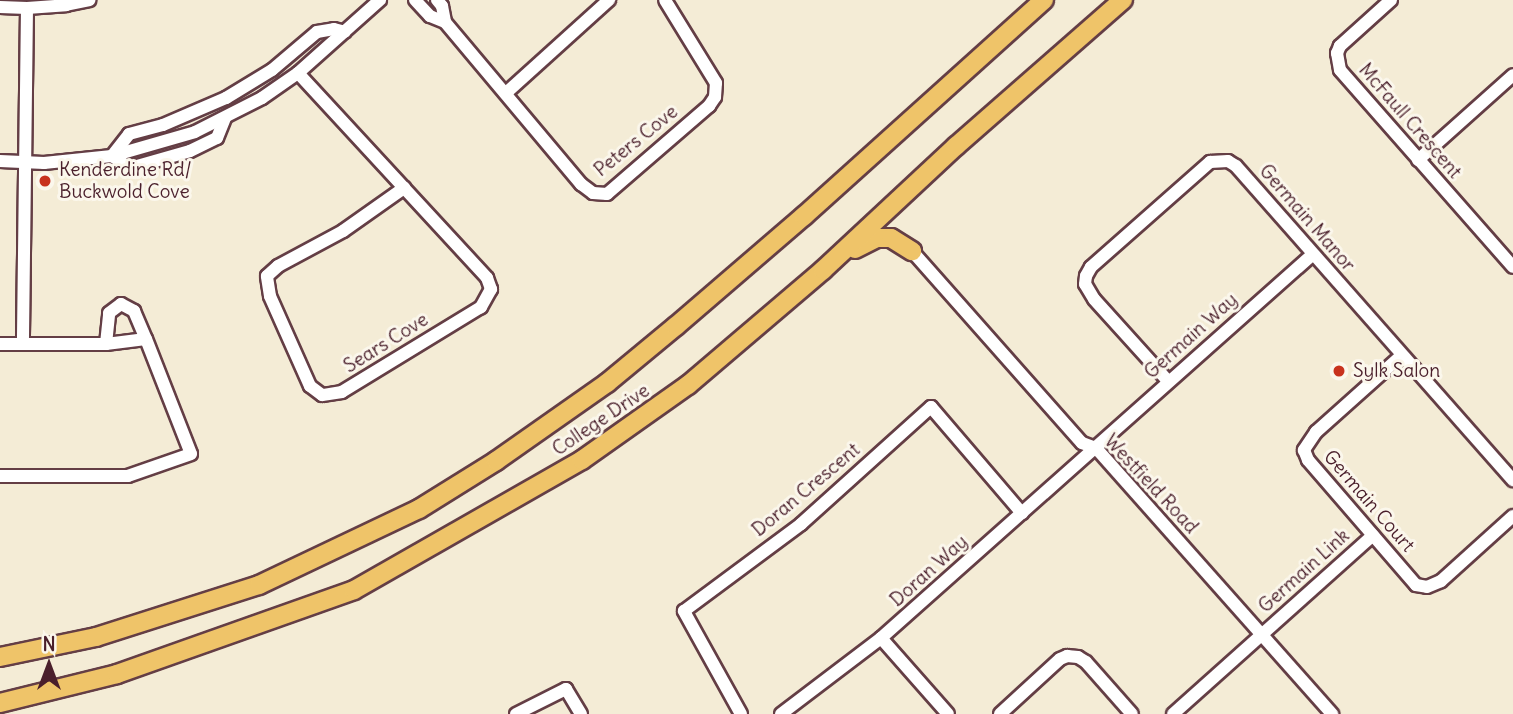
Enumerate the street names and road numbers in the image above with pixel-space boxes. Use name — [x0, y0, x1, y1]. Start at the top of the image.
street label: McFaull Crescent — [1354, 59, 1466, 183]
street label: Peters Cove — [590, 100, 682, 182]
street label: Germain Manor — [1254, 160, 1360, 276]
street label: Germain Way — [1140, 288, 1242, 384]
street label: Sears Cove — [340, 308, 432, 378]
street label: College Drive — [548, 379, 654, 461]
street label: Westfield Road — [1099, 430, 1203, 538]
street label: Doran Crescent — [748, 438, 864, 542]
street label: Germain Court — [1319, 446, 1419, 556]
street label: Germain Link — [1254, 524, 1354, 618]
street label: Doran Way — [886, 530, 972, 612]

